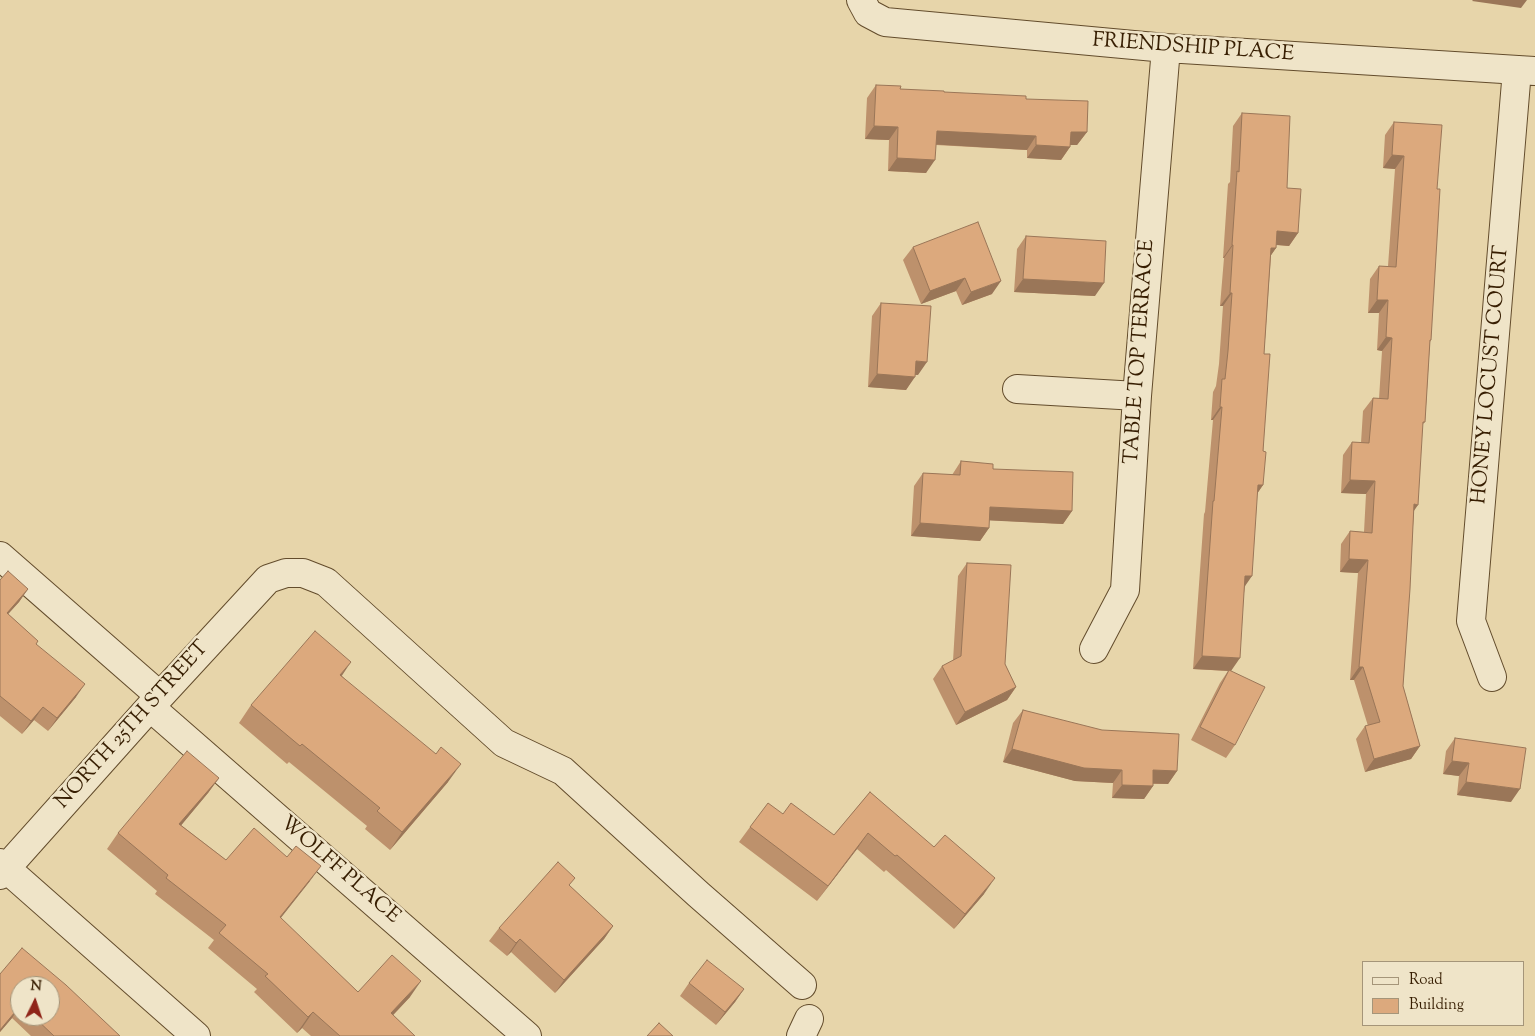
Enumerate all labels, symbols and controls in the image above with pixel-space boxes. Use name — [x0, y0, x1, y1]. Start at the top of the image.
street label: FRIENDSHIP PLACE — [1091, 29, 1295, 69]
street label: TABLE TOP TERRACE — [1121, 239, 1161, 465]
street label: HONEY LOCUST COURT — [1468, 245, 1516, 505]
street label: NORTH 25TH STREET — [51, 637, 215, 815]
street label: WOLFF PLACE — [274, 812, 404, 930]
legend — [1362, 961, 1525, 1026]
text: Road — [1409, 970, 1443, 991]
north arrow — [10, 976, 60, 1026]
text: N — [30, 977, 42, 997]
text: Building — [1409, 995, 1464, 1016]

